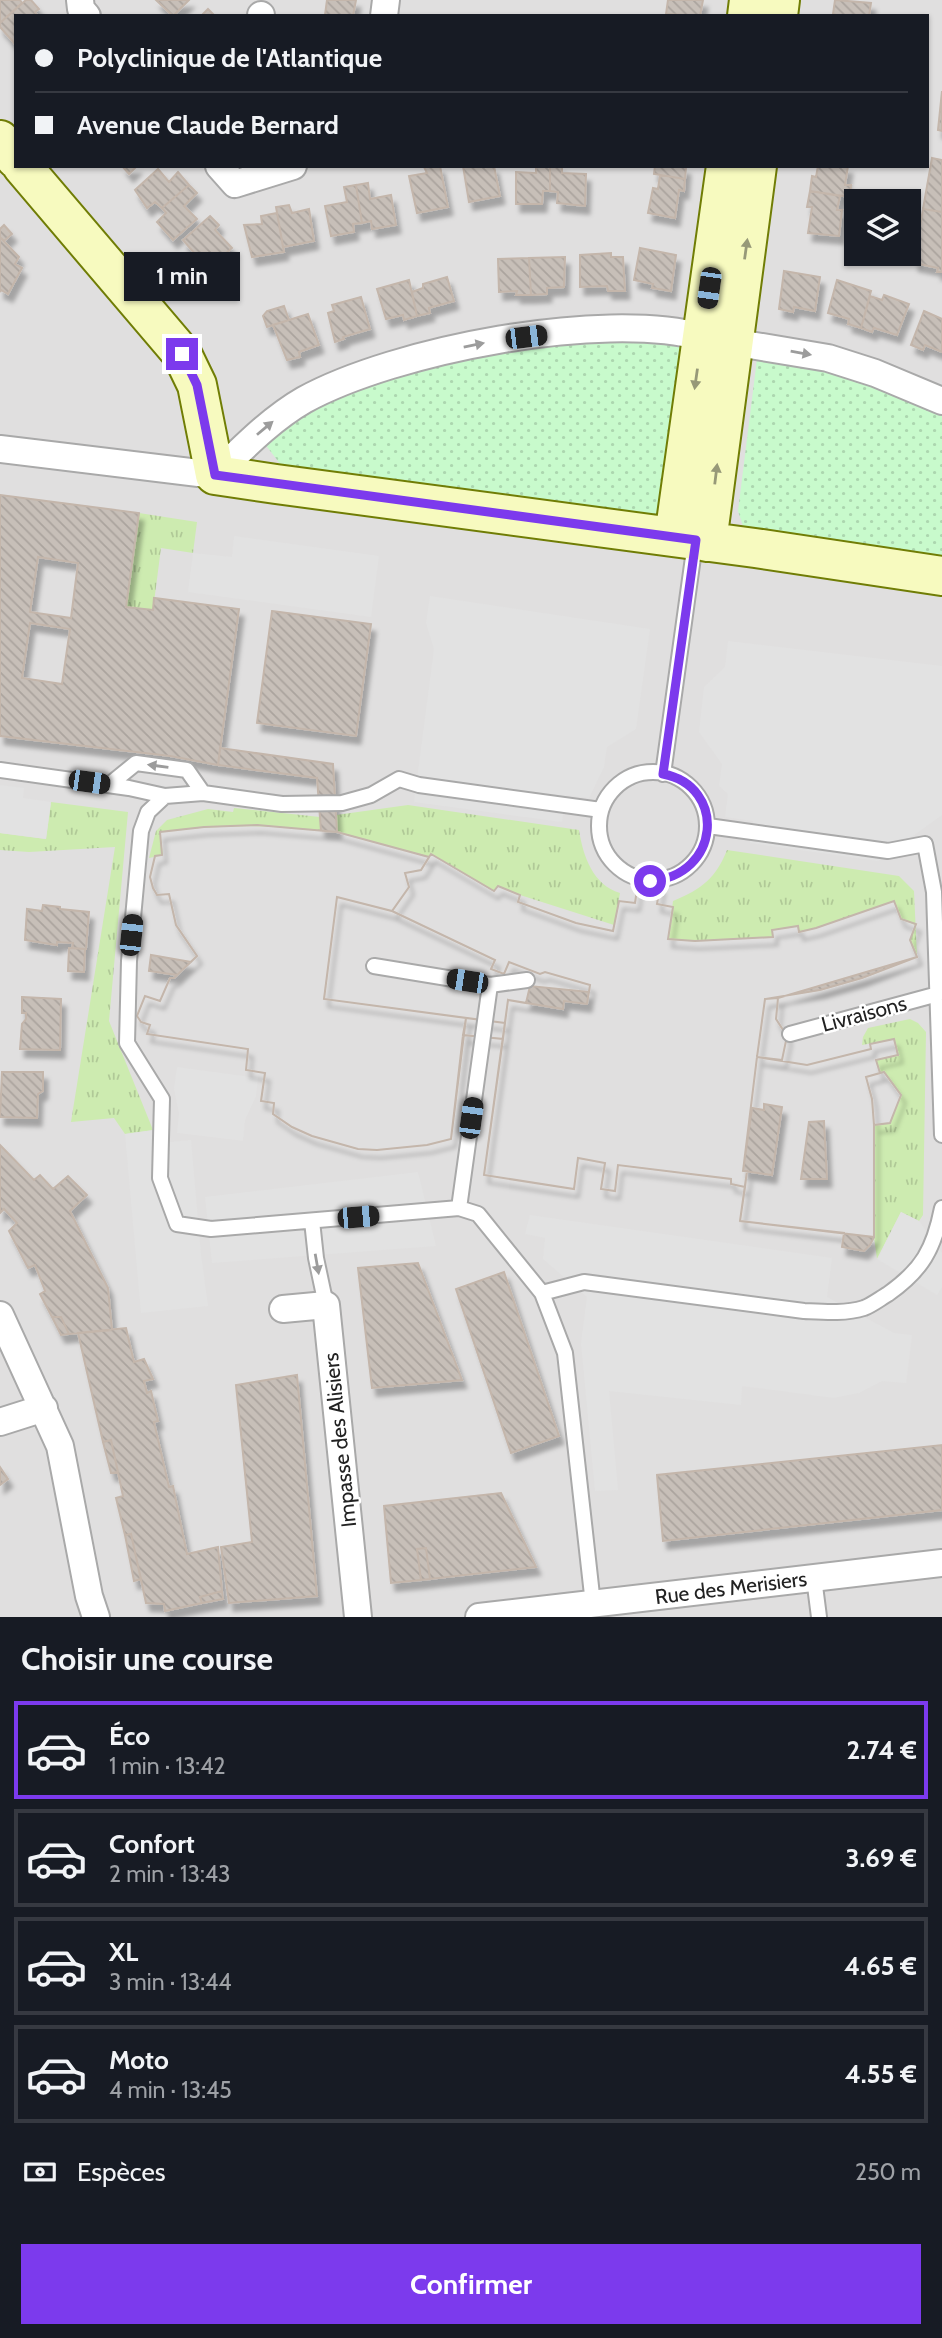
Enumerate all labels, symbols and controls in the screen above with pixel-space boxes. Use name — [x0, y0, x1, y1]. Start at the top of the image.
text: Polyclinique de l'Atlantique — [77, 42, 382, 74]
text: Avenue Claude Bernard — [77, 109, 339, 141]
map controls — [844, 189, 921, 266]
button: layers — [844, 189, 921, 266]
one-way arrow — [741, 237, 752, 259]
callout: 1 min — [124, 252, 240, 302]
text: 1 min — [156, 262, 208, 290]
car — [696, 266, 723, 310]
car — [504, 324, 549, 350]
route end — [166, 338, 198, 370]
one-way arrow — [463, 339, 485, 350]
one-way arrow — [790, 348, 812, 359]
one-way arrow — [691, 369, 702, 391]
one-way arrow — [257, 421, 274, 436]
one-way arrow — [711, 463, 722, 485]
one-way arrow — [147, 760, 169, 771]
car — [67, 769, 112, 795]
route start — [634, 865, 666, 897]
car — [119, 913, 144, 957]
car — [445, 967, 490, 995]
street label: Livraisons — [819, 990, 909, 1037]
car — [458, 1096, 485, 1140]
car — [337, 1205, 380, 1229]
one-way arrow — [312, 1253, 323, 1275]
street label: Impasse des Alisiers — [318, 1351, 361, 1529]
street label: Rue des Merisiers — [654, 1566, 808, 1609]
text: Choisir une course — [21, 1639, 273, 1678]
icon: car — [25, 1719, 88, 1782]
text: Éco — [109, 1720, 150, 1752]
text: 2.74 € — [846, 1734, 917, 1766]
text: 1 min · 13:42 — [109, 1752, 225, 1780]
icon: car — [25, 1827, 88, 1890]
text: Confort — [109, 1828, 195, 1860]
text: 3.69 € — [845, 1842, 917, 1874]
text: 2 min · 13:43 — [109, 1860, 230, 1888]
icon: car — [25, 1935, 88, 1998]
text: XL — [109, 1936, 138, 1968]
text: 4.65 € — [844, 1950, 917, 1982]
text: 3 min · 13:44 — [109, 1968, 232, 1996]
icon: car — [25, 2043, 88, 2106]
text: Moto — [109, 2044, 169, 2076]
text: 4.55 € — [845, 2058, 917, 2090]
text: 4 min · 13:45 — [109, 2076, 232, 2104]
icon: cash — [21, 2153, 59, 2191]
text: Espèces — [77, 2156, 166, 2188]
text: 250 m — [855, 2158, 921, 2186]
button: Confirmer — [21, 2244, 921, 2324]

